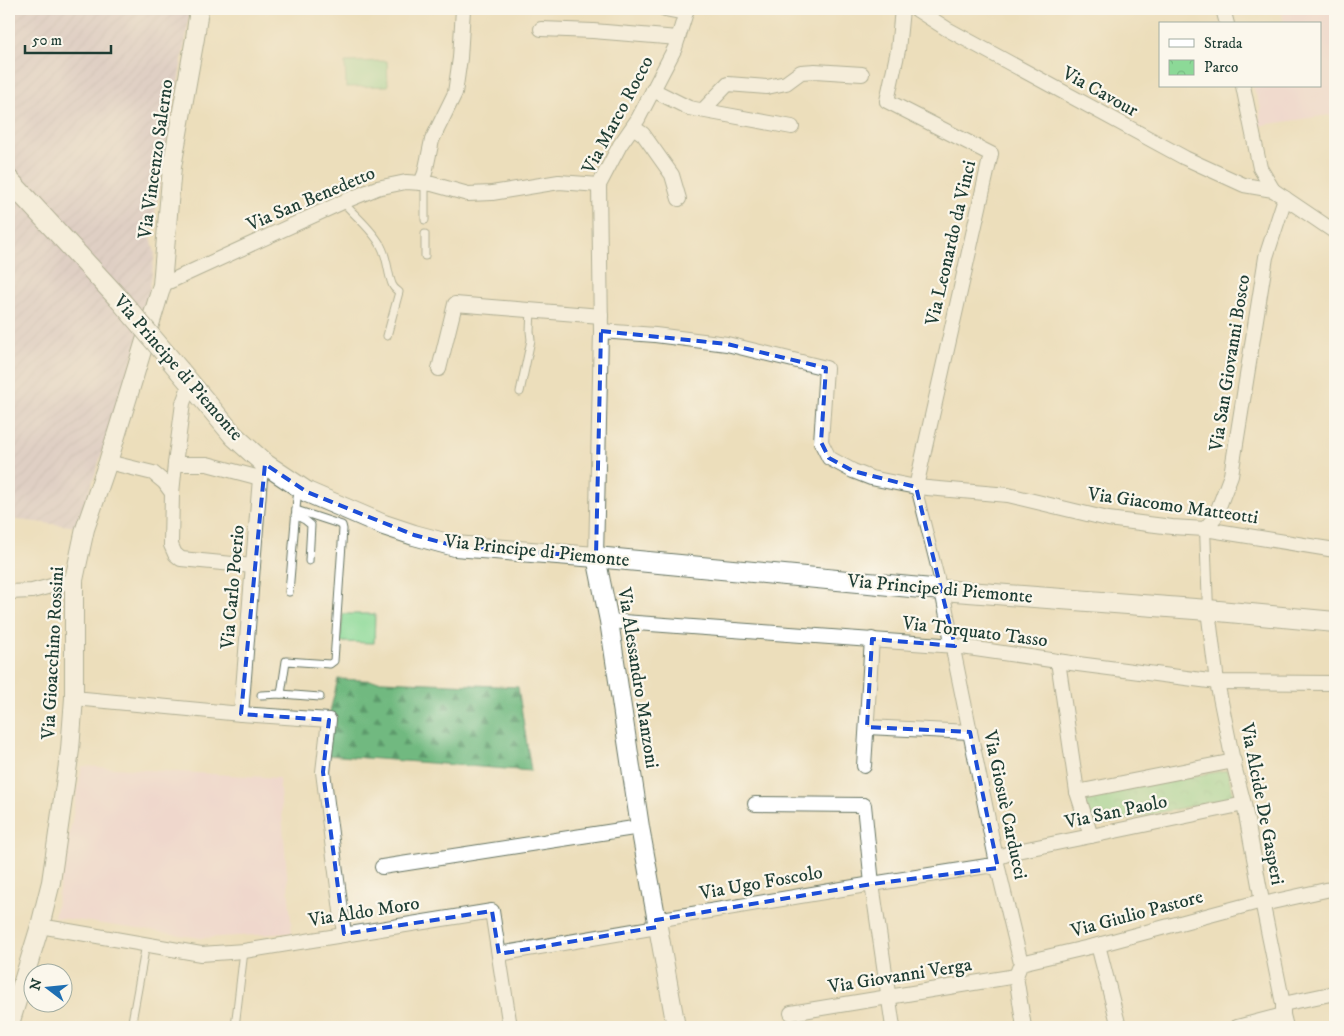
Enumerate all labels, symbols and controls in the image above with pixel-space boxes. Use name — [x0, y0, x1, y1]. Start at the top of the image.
scale bar — [25, 22, 111, 54]
legend — [1159, 22, 1322, 88]
text: 50 m — [32, 31, 62, 50]
text: Strada — [1204, 34, 1243, 53]
street label: Via Marco Rocco — [577, 52, 659, 179]
text: Parco — [1204, 58, 1238, 77]
street label: Via Cavour — [1057, 61, 1142, 122]
street label: Via Vincenzo Salerno — [133, 78, 179, 241]
street label: Via Leonardo da Vinci — [921, 158, 981, 329]
street label: Via San Benedetto — [242, 162, 379, 237]
street label: Via San Giovanni Bosco — [1205, 273, 1255, 454]
street label: Via Principe di Piemonte — [108, 290, 248, 446]
street label: Via Giacomo Matteotti — [1085, 483, 1260, 529]
street label: Via Carlo Poerio — [216, 524, 250, 651]
street label: Via Principe di Piemonte — [442, 530, 631, 572]
street label: Via Gioacchino Rossini — [37, 566, 69, 741]
street label: Via Principe di Piemonte — [845, 569, 1034, 609]
street label: Via Alessandro Manzoni — [612, 585, 664, 770]
street label: Via Torquato Tasso — [900, 612, 1049, 653]
street label: Via Alcide De Gasperi — [1235, 720, 1289, 887]
street label: Via Giosuè Carducci — [978, 728, 1032, 882]
street label: Via San Paolo — [1062, 790, 1169, 834]
street label: Via Ugo Foscolo — [697, 861, 824, 905]
street label: Via Giulio Pastore — [1067, 885, 1206, 943]
street label: Via Aldo Moro — [306, 892, 421, 932]
street label: Via Giovanni Verga — [826, 953, 973, 999]
north arrow — [22, 964, 72, 1014]
text: N — [26, 976, 47, 993]

